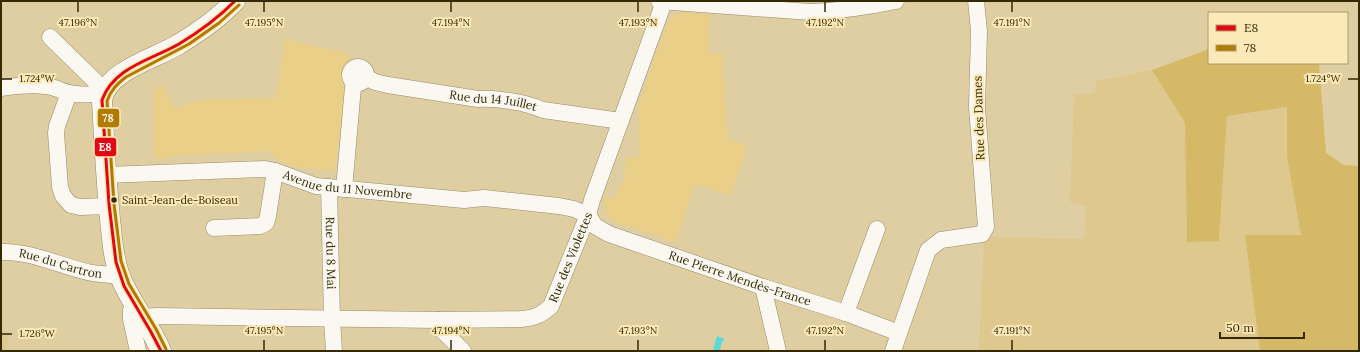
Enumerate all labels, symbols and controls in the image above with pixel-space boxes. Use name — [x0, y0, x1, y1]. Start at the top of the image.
legend — [1208, 12, 1348, 64]
text: 47.196°N — [59, 16, 98, 29]
text: 47.195°N — [245, 16, 284, 29]
text: 47.194°N — [432, 16, 471, 29]
text: 47.193°N — [619, 16, 658, 29]
text: 47.192°N — [806, 16, 845, 29]
text: 47.191°N — [994, 16, 1031, 29]
text: E8 — [1244, 20, 1258, 35]
text: 78 — [1244, 40, 1257, 55]
text: 1.724°W — [20, 72, 55, 85]
text: 1.724°W — [1306, 72, 1341, 85]
street label: Rue des Dames — [970, 75, 987, 161]
street label: Rue du 14 Juillet — [448, 87, 540, 114]
line badge: 78 — [97, 108, 120, 128]
text: 78 — [102, 111, 114, 125]
line badge: E8 — [94, 137, 117, 157]
text: E8 — [98, 140, 112, 154]
street label: Avenue du 11 Novembre — [280, 166, 413, 202]
place label: Saint-Jean-de-Boiseau — [122, 193, 238, 207]
marker: Saint-Jean-de-Boiseau — [109, 195, 119, 205]
street label: Rue des Violettes — [545, 210, 595, 305]
street label: Rue du 8 Mai — [323, 217, 339, 289]
street label: Rue du Cartron — [18, 245, 103, 281]
street label: Rue Pierre Mendès-France — [667, 247, 813, 309]
scale bar — [1220, 314, 1304, 340]
text: 50 m — [1226, 320, 1254, 335]
text: 47.195°N — [245, 324, 284, 337]
text: 47.194°N — [432, 324, 471, 337]
text: 47.193°N — [619, 324, 658, 337]
text: 47.192°N — [806, 324, 845, 337]
text: 47.191°N — [994, 324, 1031, 337]
text: 1.726°W — [19, 327, 56, 340]

